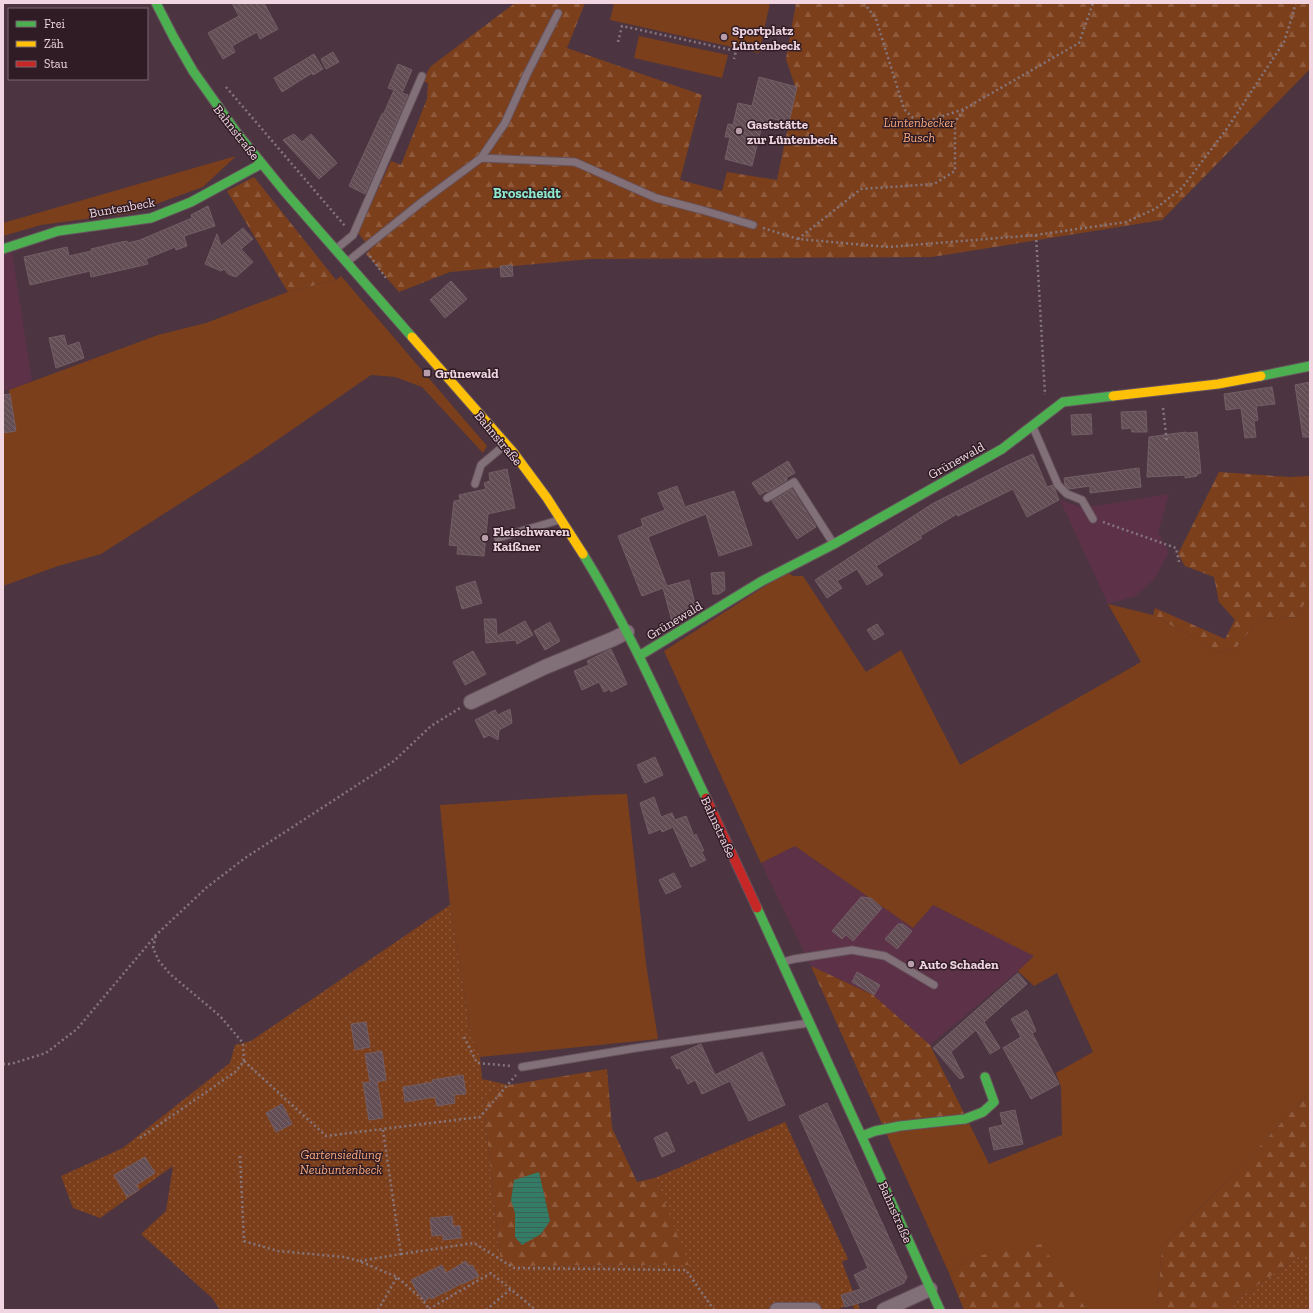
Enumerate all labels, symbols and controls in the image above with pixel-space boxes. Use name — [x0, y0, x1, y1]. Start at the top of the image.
legend — [8, 8, 148, 80]
text: Frei — [44, 17, 65, 31]
place label: Sportplatz Lüntenbeck — [732, 23, 800, 53]
marker: Sportplatz Lüntenbeck — [719, 32, 729, 42]
text: Zäh — [44, 37, 64, 51]
text: Stau — [44, 57, 68, 71]
street label: Bahnstraße — [210, 102, 263, 163]
park label: Lüntenbecker Busch — [883, 115, 955, 145]
place label: Gaststätte zur Lüntenbeck — [747, 117, 837, 147]
marker: Gaststätte zur Lüntenbeck — [734, 126, 744, 136]
district label: Broscheidt — [493, 185, 561, 202]
street label: Buntenbeck — [88, 194, 157, 221]
place label: Grünewald — [435, 366, 499, 381]
marker: Grünewald — [422, 368, 432, 378]
street label: Bahnstraße — [472, 408, 525, 468]
street label: Grünewald — [925, 439, 987, 482]
place label: Fleischwaren Kaißner — [493, 524, 570, 554]
marker: Fleischwaren Kaißner — [480, 533, 490, 543]
street label: Grünewald — [644, 598, 705, 643]
street label: Bahnstraße — [698, 794, 739, 860]
place label: Auto Schaden — [919, 957, 999, 972]
marker: Auto Schaden — [906, 959, 916, 969]
park label: Gartensiedlung Neubuntenbeck — [300, 1147, 382, 1177]
street label: Bahnstraße — [875, 1179, 916, 1245]

